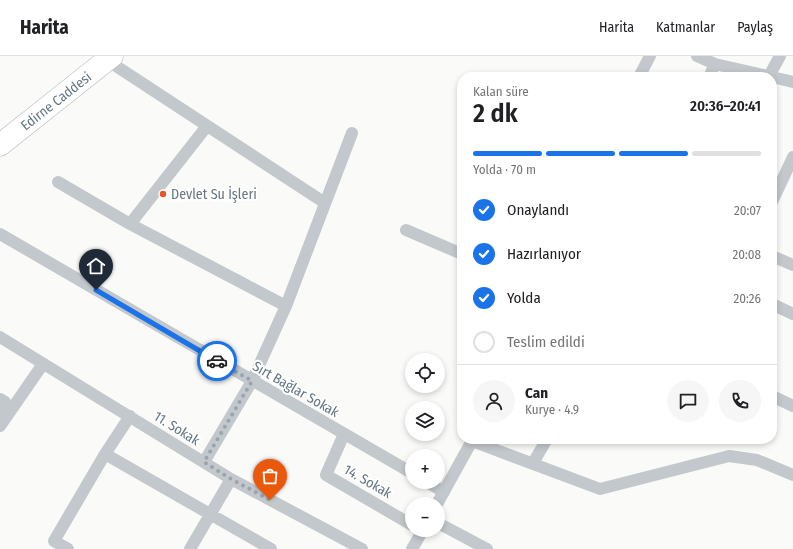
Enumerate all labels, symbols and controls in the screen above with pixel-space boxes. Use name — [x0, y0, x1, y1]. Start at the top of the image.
text: Harita — [20, 16, 69, 39]
text: Harita — [599, 19, 634, 36]
text: Katmanlar — [656, 19, 715, 36]
text: Paylaş — [737, 19, 773, 36]
street label: Edirne Caddesi — [18, 69, 95, 134]
text: Kalan süre — [473, 84, 529, 99]
text: 20:36–20:41 — [690, 97, 761, 115]
text: 2 dk — [473, 98, 518, 129]
text: Yolda · 70 m — [473, 162, 536, 177]
place label: Devlet Su İşleri — [171, 186, 257, 203]
marker: Devlet Su İşleri — [158, 189, 168, 199]
icon: check — [473, 199, 495, 221]
text: Onaylandı — [507, 201, 569, 219]
text: 20:07 — [734, 203, 761, 218]
icon: check — [473, 243, 495, 265]
text: Hazırlanıyor — [507, 245, 581, 263]
text: 20:08 — [732, 247, 761, 262]
pin — [79, 249, 113, 290]
icon: home — [85, 255, 107, 277]
icon: check — [473, 287, 495, 309]
text: Yolda — [507, 289, 541, 307]
text: 20:26 — [734, 291, 761, 306]
text: Teslim edildi — [507, 333, 585, 351]
courier — [197, 341, 237, 381]
icon: car — [206, 350, 228, 372]
map controls — [405, 353, 445, 537]
button: locate — [405, 353, 445, 393]
street label: Sırt Bağlar Sokak — [250, 358, 342, 421]
button: person — [473, 380, 515, 422]
button: chat — [667, 380, 709, 422]
button: phone — [719, 380, 761, 422]
text: Can — [525, 384, 548, 402]
button: layers — [405, 401, 445, 441]
text: Kurye · 4.9 — [525, 402, 579, 417]
street label: 11. Sokak — [151, 408, 203, 449]
button: + — [405, 449, 445, 489]
pin — [253, 459, 287, 500]
street label: 14. Sokak — [341, 461, 395, 502]
icon: bag — [259, 465, 281, 487]
button: − — [405, 497, 445, 537]

